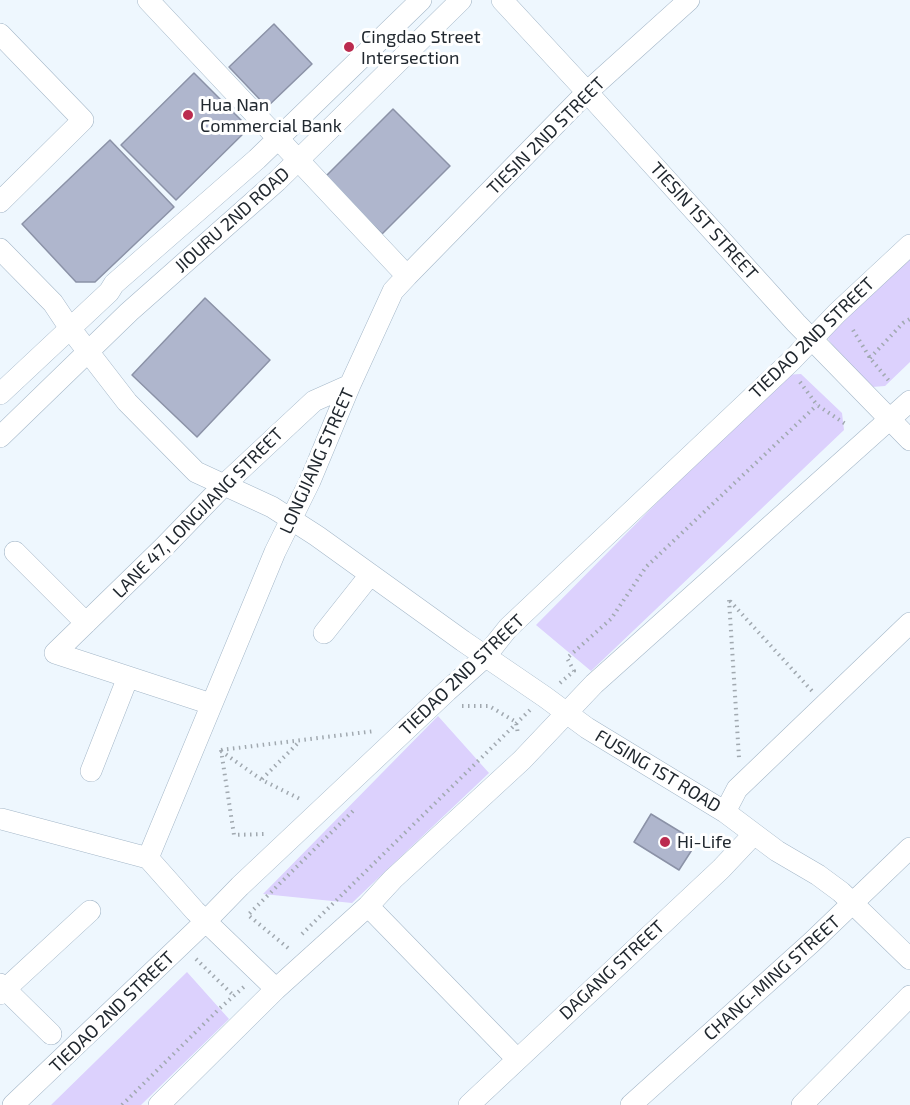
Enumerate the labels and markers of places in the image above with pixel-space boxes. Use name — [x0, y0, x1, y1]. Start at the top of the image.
place label: Cingdao Street Intersection — [361, 26, 481, 68]
marker: Cingdao Street Intersection — [342, 40, 356, 54]
place label: Hua Nan Commercial Bank — [200, 94, 342, 136]
marker: Hua Nan Commercial Bank — [181, 108, 195, 122]
place label: Hi-Life — [677, 831, 732, 853]
marker: Hi-Life — [658, 835, 672, 849]

